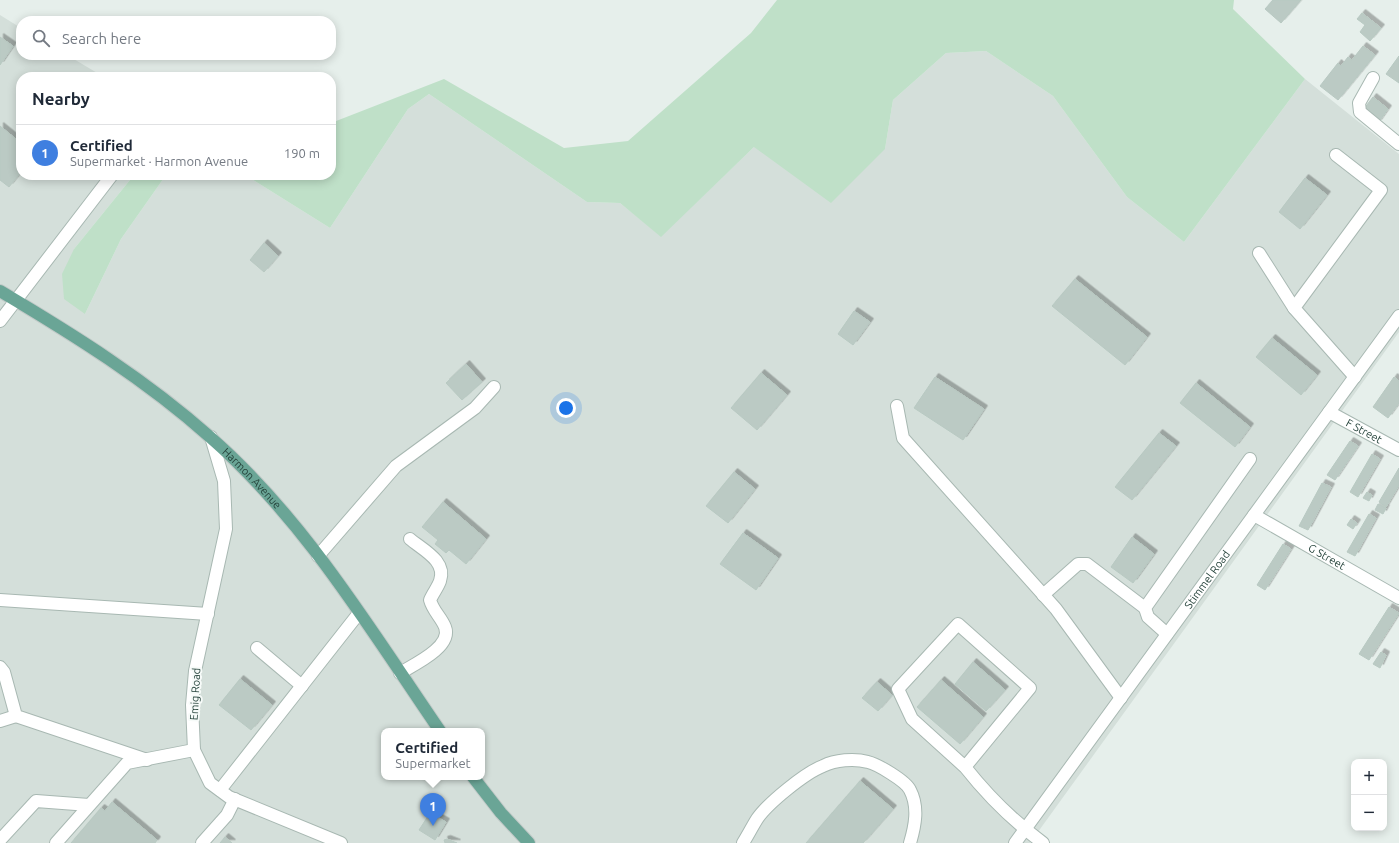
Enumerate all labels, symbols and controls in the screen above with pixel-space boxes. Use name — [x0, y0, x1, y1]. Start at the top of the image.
search box — [16, 16, 336, 60]
icon: search — [30, 27, 52, 49]
text: Search here — [62, 30, 141, 47]
text: Nearby — [32, 89, 90, 108]
text: Certified — [70, 137, 133, 154]
text: 1 — [41, 146, 49, 160]
text: 190 m — [284, 146, 320, 160]
text: Supermarket · Harmon Avenue — [70, 154, 248, 168]
your location — [556, 398, 576, 418]
street label: F Street — [1344, 416, 1385, 446]
street label: Harmon Avenue — [220, 445, 284, 511]
street label: G Street — [1306, 541, 1348, 572]
street label: Stimmel Road — [1182, 548, 1232, 611]
street label: Emig Road — [188, 667, 202, 721]
popup — [381, 728, 485, 780]
text: Certified — [395, 739, 458, 756]
text: Supermarket — [395, 756, 471, 770]
map controls — [1351, 759, 1387, 831]
button: + — [1351, 759, 1387, 795]
pin: 1 — [420, 793, 446, 826]
button: − — [1351, 795, 1387, 831]

